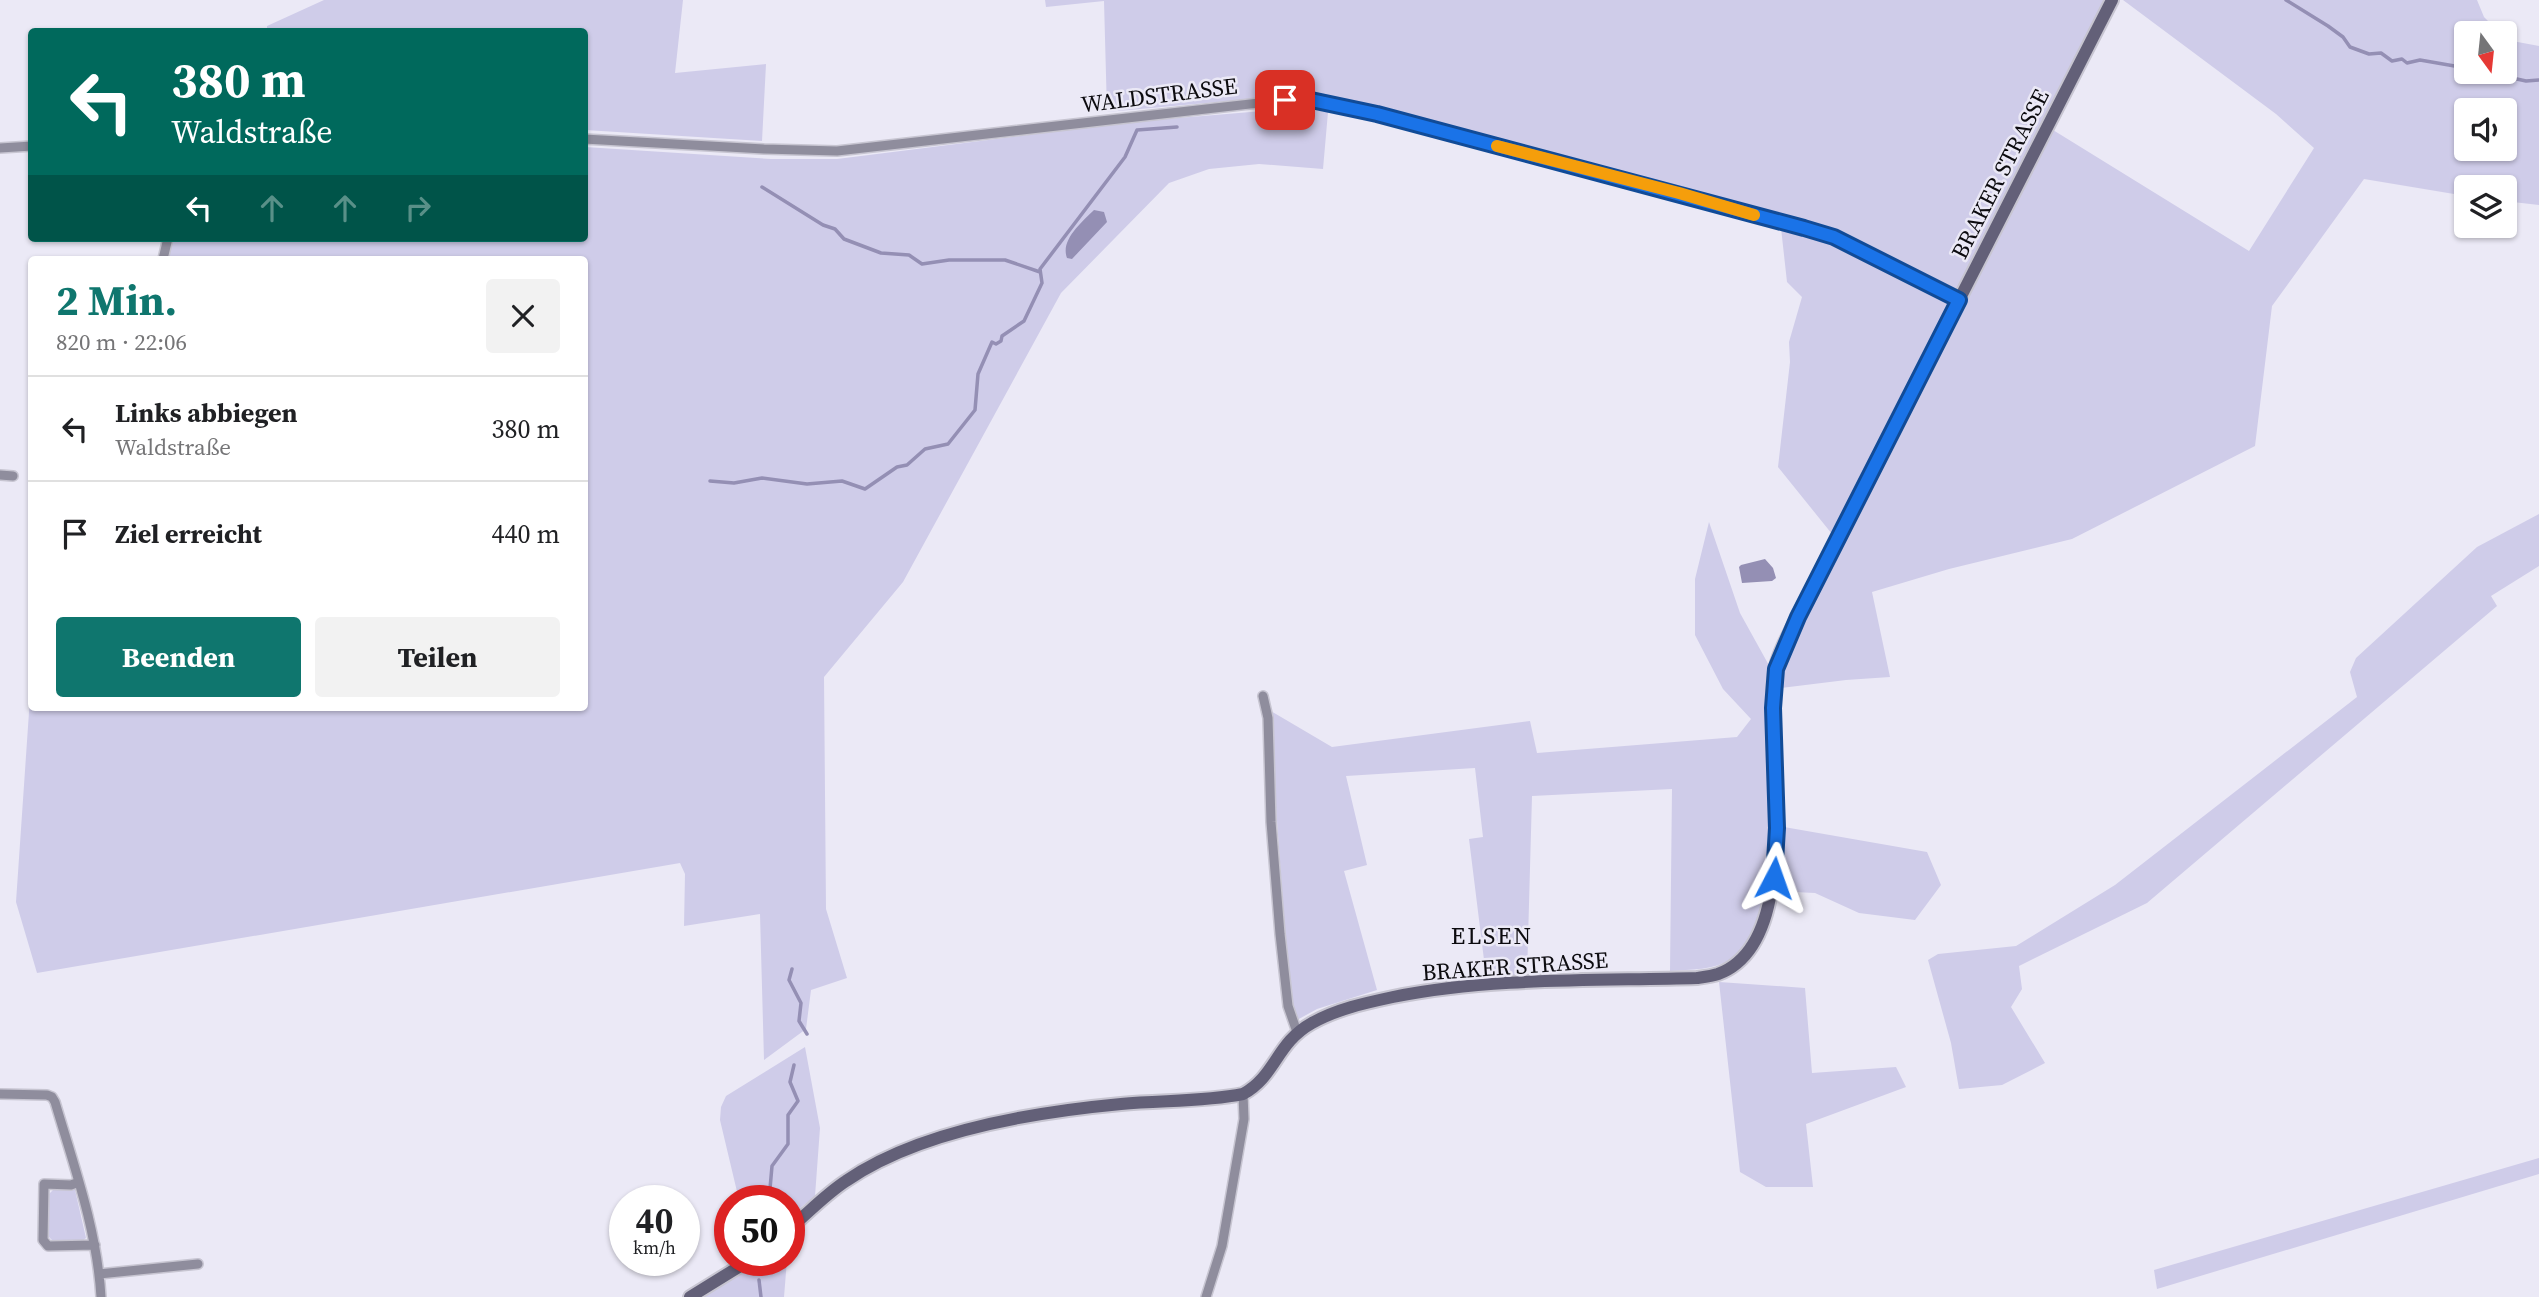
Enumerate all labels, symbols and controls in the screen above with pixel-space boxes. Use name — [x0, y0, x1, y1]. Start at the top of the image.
north arrow — [2454, 21, 2516, 84]
map controls — [2454, 21, 2517, 238]
text: 380 m — [171, 46, 306, 113]
icon: left — [56, 56, 147, 147]
street label: WALDSTRASSE — [1079, 70, 1239, 120]
pin — [1255, 70, 1315, 130]
icon: arrive — [1266, 81, 1304, 119]
street label: BRAKER STRASSE — [1943, 84, 2057, 264]
button: sound — [2454, 98, 2517, 161]
text: Waldstraße — [171, 110, 333, 154]
button: layers — [2454, 175, 2517, 238]
icon: left — [180, 189, 218, 227]
icon: ahead — [253, 189, 291, 227]
icon: ahead — [326, 189, 364, 227]
icon: right — [399, 189, 437, 227]
text: 2 Min. — [56, 271, 177, 329]
button: close — [486, 279, 560, 353]
text: 820 m · 22:06 — [56, 326, 187, 358]
text: Links abbiegen — [115, 395, 298, 431]
icon: left — [56, 410, 94, 448]
text: 380 m — [492, 411, 560, 447]
text: Waldstraße — [115, 431, 231, 463]
icon: arrive — [56, 515, 94, 553]
text: Ziel erreicht — [115, 516, 262, 552]
text: 440 m — [492, 516, 560, 552]
button: Beenden — [56, 617, 301, 697]
button: Teilen — [315, 617, 560, 697]
position arrow — [1737, 841, 1811, 915]
district label: ELSEN — [1451, 919, 1533, 952]
street label: BRAKER STRASSE — [1421, 944, 1609, 988]
speed limit sign: 50 — [714, 1185, 805, 1276]
text: 40 — [636, 1197, 673, 1245]
text: km/h — [633, 1235, 676, 1260]

